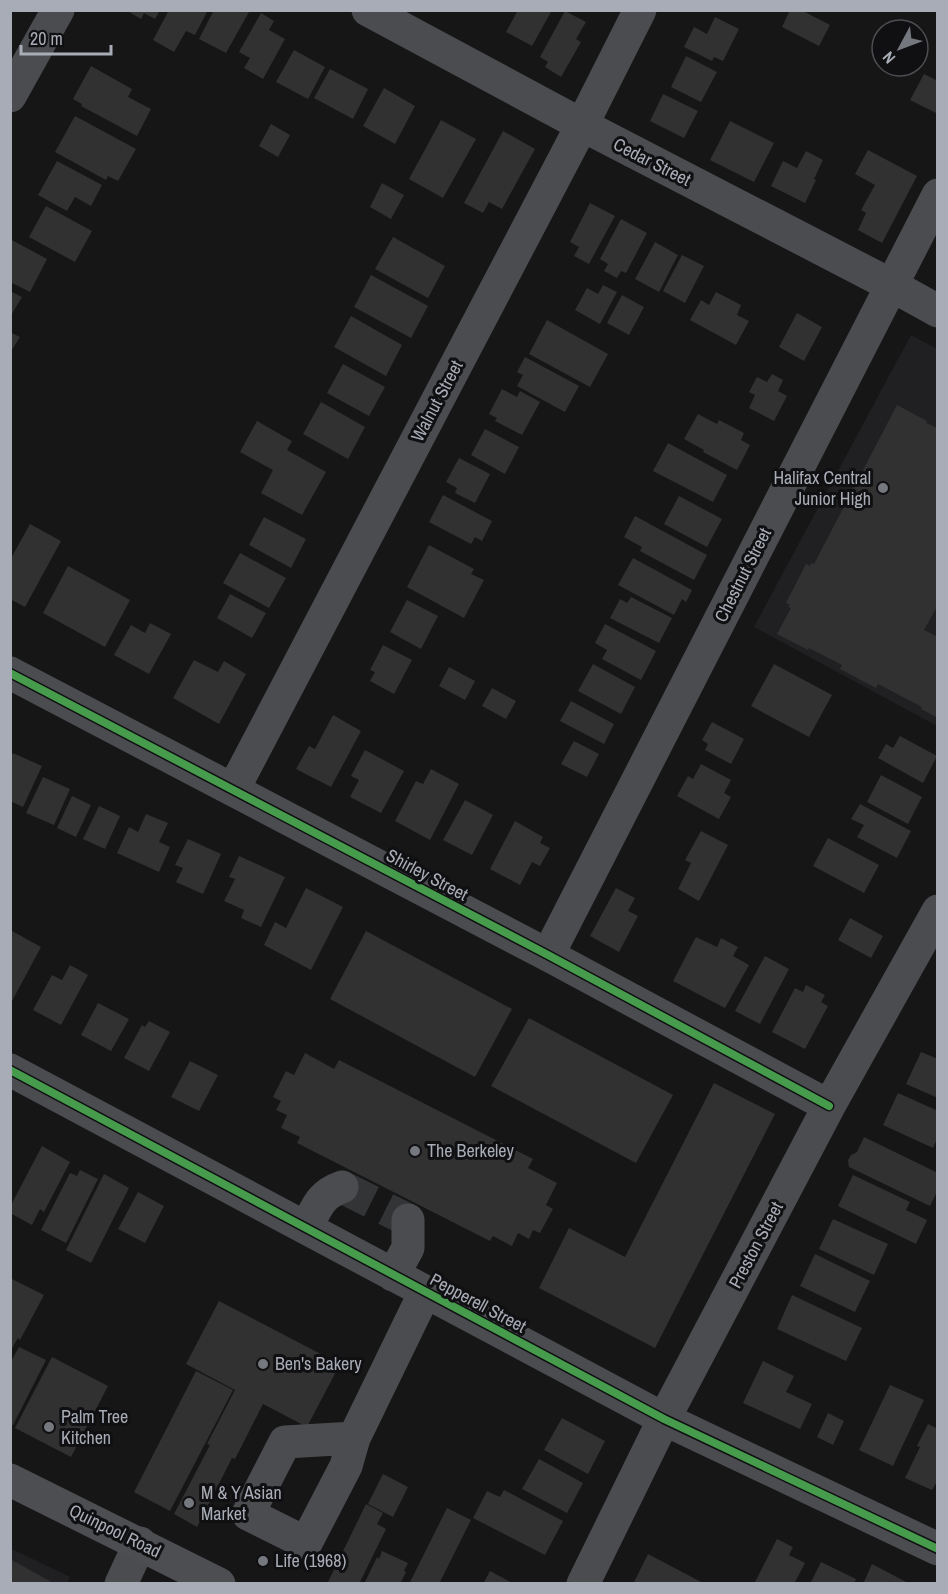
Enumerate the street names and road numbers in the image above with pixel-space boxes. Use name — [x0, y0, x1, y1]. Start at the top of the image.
street label: Cedar Street — [609, 131, 695, 192]
street label: Walnut Street — [405, 356, 468, 446]
street label: Chestnut Street — [708, 523, 777, 626]
street label: Shirley Street — [382, 843, 473, 907]
street label: Preston Street — [722, 1197, 789, 1292]
street label: Pepperell Street — [426, 1267, 531, 1338]
street label: Quinpool Road — [65, 1498, 165, 1564]

